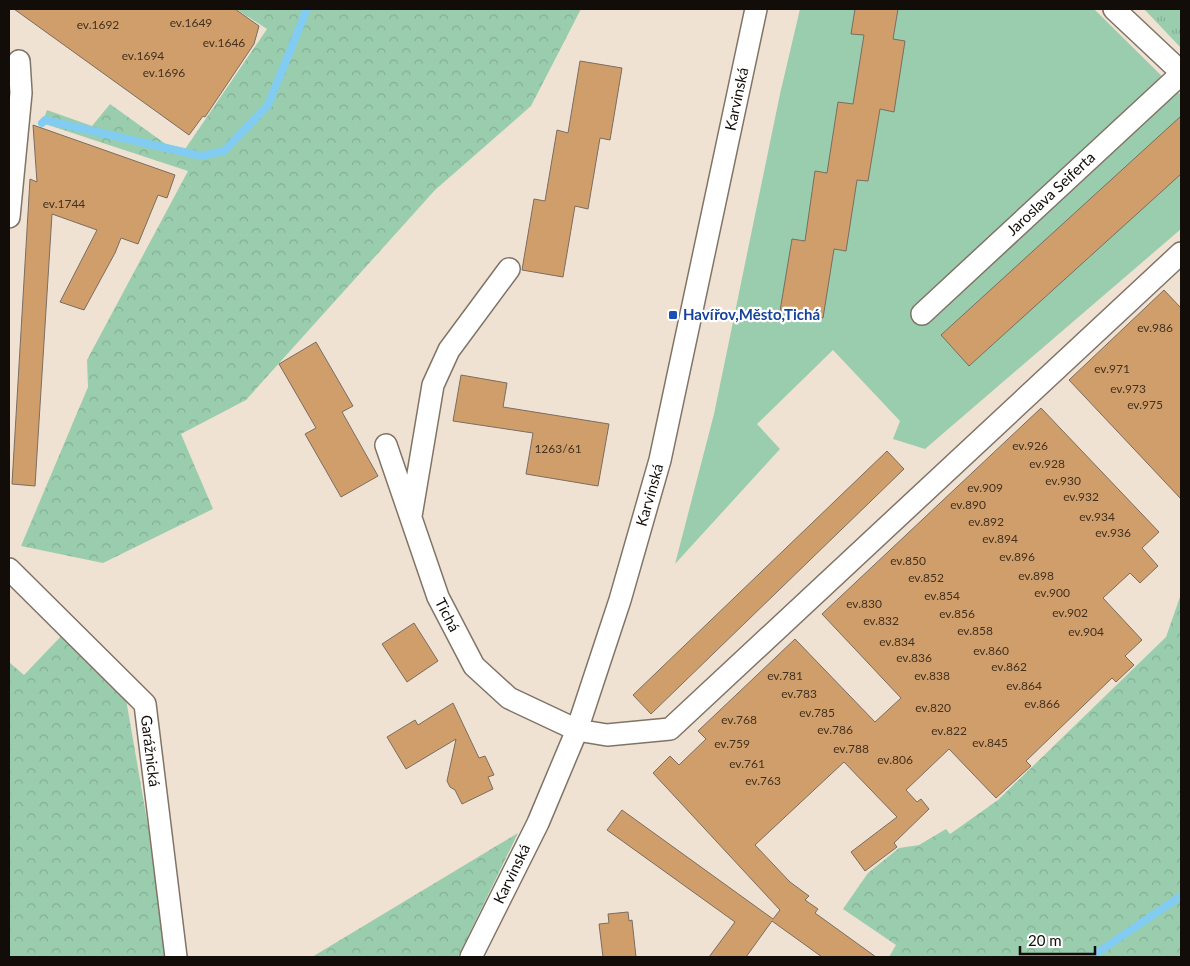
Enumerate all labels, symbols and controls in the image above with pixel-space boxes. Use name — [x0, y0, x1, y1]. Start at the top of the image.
house number: ev.1649 — [170, 15, 212, 30]
house number: ev.1692 — [77, 17, 119, 32]
house number: ev.1646 — [203, 35, 245, 50]
house number: ev.1694 — [122, 48, 164, 63]
house number: ev.1696 — [143, 65, 185, 80]
street label: Karvinská — [721, 66, 751, 132]
street label: Jaroslava Seiferta — [1002, 148, 1098, 239]
house number: ev.1744 — [43, 196, 85, 211]
place label: Havířov,Město,Tichá — [683, 305, 820, 323]
marker: Havířov,Město,Tichá — [667, 309, 679, 321]
house number: ev.986 — [1137, 320, 1173, 335]
house number: ev.971 — [1094, 361, 1130, 376]
house number: ev.973 — [1110, 381, 1146, 396]
house number: ev.975 — [1127, 397, 1163, 412]
house number: ev.926 — [1012, 438, 1048, 453]
house number: 1263/61 — [534, 441, 582, 456]
house number: ev.928 — [1029, 456, 1065, 471]
street label: Karvinská — [632, 461, 667, 528]
house number: ev.930 — [1045, 473, 1081, 488]
house number: ev.909 — [967, 480, 1003, 495]
house number: ev.932 — [1063, 489, 1099, 504]
house number: ev.890 — [950, 497, 986, 512]
house number: ev.934 — [1079, 509, 1115, 524]
house number: ev.892 — [968, 514, 1004, 529]
house number: ev.936 — [1095, 525, 1131, 540]
house number: ev.894 — [982, 531, 1018, 546]
house number: ev.896 — [999, 549, 1035, 564]
house number: ev.850 — [890, 553, 926, 568]
house number: ev.898 — [1018, 568, 1054, 583]
house number: ev.852 — [908, 570, 944, 585]
house number: ev.900 — [1034, 585, 1070, 600]
house number: ev.854 — [924, 588, 960, 603]
street label: Tichá — [432, 595, 464, 634]
house number: ev.830 — [846, 596, 882, 611]
house number: ev.902 — [1052, 605, 1088, 620]
house number: ev.856 — [939, 606, 975, 621]
house number: ev.832 — [863, 613, 899, 628]
house number: ev.858 — [957, 623, 993, 638]
house number: ev.904 — [1068, 624, 1104, 639]
house number: ev.834 — [879, 634, 915, 649]
house number: ev.860 — [973, 643, 1009, 658]
house number: ev.836 — [896, 650, 932, 665]
house number: ev.862 — [991, 659, 1027, 674]
house number: ev.781 — [767, 668, 803, 683]
house number: ev.838 — [914, 668, 950, 683]
house number: ev.864 — [1006, 678, 1042, 693]
house number: ev.783 — [781, 686, 817, 701]
house number: ev.866 — [1024, 696, 1060, 711]
house number: ev.820 — [915, 700, 951, 715]
house number: ev.785 — [799, 705, 835, 720]
house number: ev.768 — [721, 712, 757, 727]
street label: Garážnická — [138, 714, 164, 788]
house number: ev.786 — [817, 722, 853, 737]
house number: ev.822 — [931, 723, 967, 738]
house number: ev.845 — [972, 735, 1008, 750]
house number: ev.759 — [714, 736, 750, 751]
house number: ev.788 — [833, 741, 869, 756]
house number: ev.806 — [877, 752, 913, 767]
house number: ev.761 — [729, 756, 765, 771]
house number: ev.763 — [745, 773, 781, 788]
street label: Karvinská — [489, 841, 533, 906]
scale bar — [1020, 924, 1095, 956]
text: 20 m — [1028, 931, 1062, 949]

